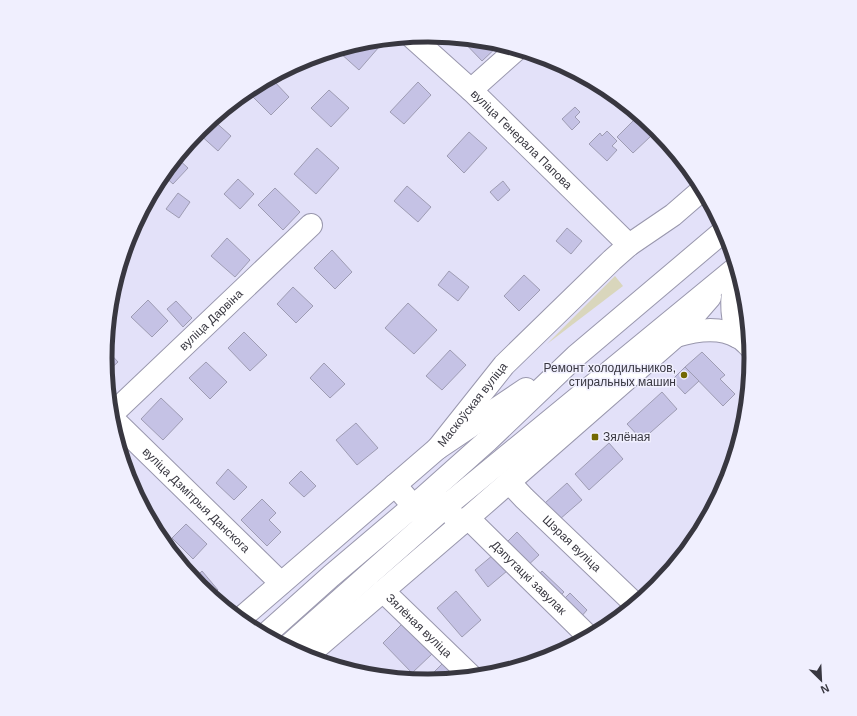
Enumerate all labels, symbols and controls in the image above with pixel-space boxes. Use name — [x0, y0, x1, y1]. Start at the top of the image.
street label: вуліца Генерала Папова — [468, 87, 575, 192]
street label: вуліца Дарвіна — [176, 286, 246, 353]
street label: Маскоўская вуліца — [435, 359, 511, 450]
place label: Ремонт холодильников, стиральных машин — [544, 361, 676, 389]
marker: Ремонт холодильников, стиральных машин — [679, 370, 689, 380]
place label: Зялёная — [603, 430, 650, 444]
marker: Зялёная — [590, 432, 600, 442]
street label: вуліца Дзмітрыя Данскога — [140, 445, 253, 556]
street label: Шэрая вуліца — [540, 513, 604, 575]
street label: Дэпутацкі завулак — [488, 538, 570, 618]
street label: Зялёная вуліца — [383, 591, 455, 661]
north arrow — [801, 660, 841, 700]
text: N — [819, 682, 831, 696]

